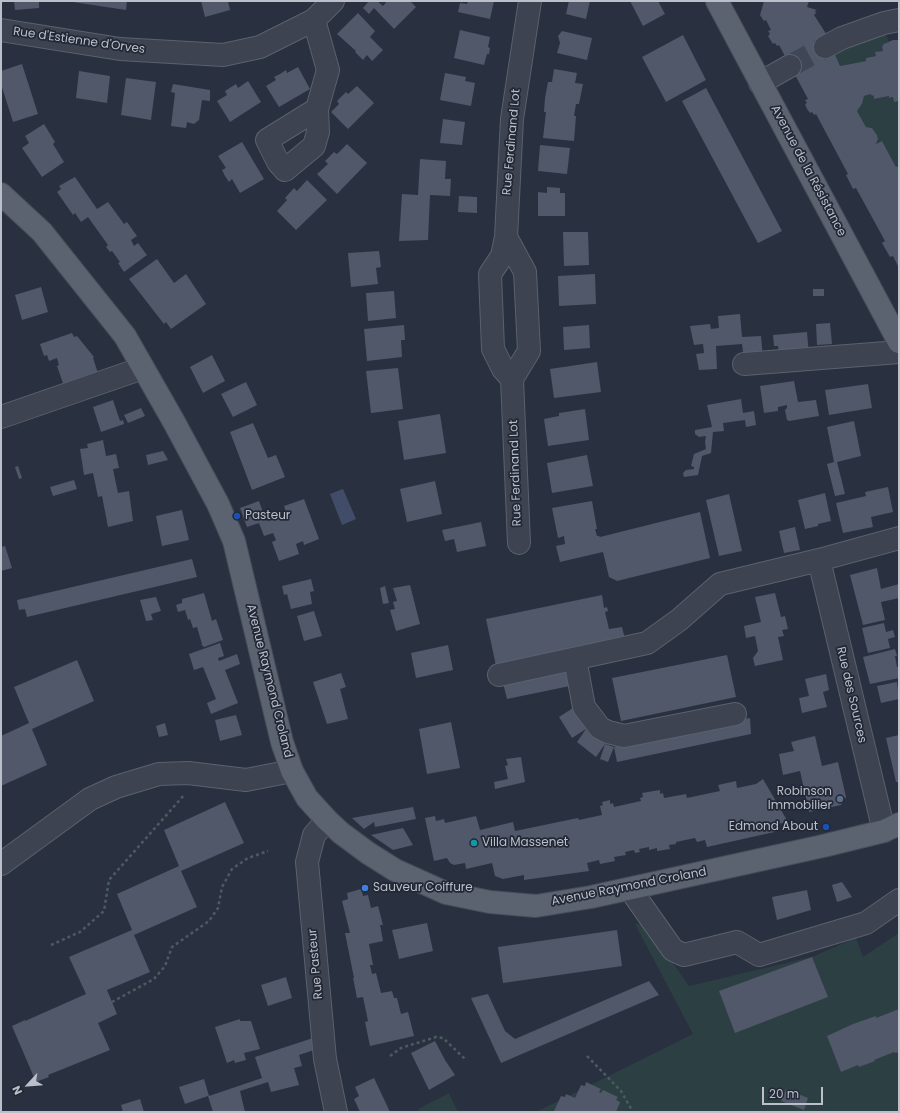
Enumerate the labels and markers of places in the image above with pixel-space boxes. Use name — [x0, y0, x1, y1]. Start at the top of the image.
place label: Pasteur — [245, 509, 290, 523]
marker: Pasteur — [232, 511, 242, 521]
place label: Robinson Immobilier — [768, 785, 832, 813]
marker: Robinson Immobilier — [835, 794, 845, 804]
place label: Edmond About — [729, 820, 818, 834]
marker: Edmond About — [821, 822, 831, 832]
place label: Villa Massenet — [482, 836, 568, 850]
marker: Villa Massenet — [469, 838, 479, 848]
place label: Sauveur Coiffure — [373, 881, 473, 895]
marker: Sauveur Coiffure — [360, 883, 370, 893]

